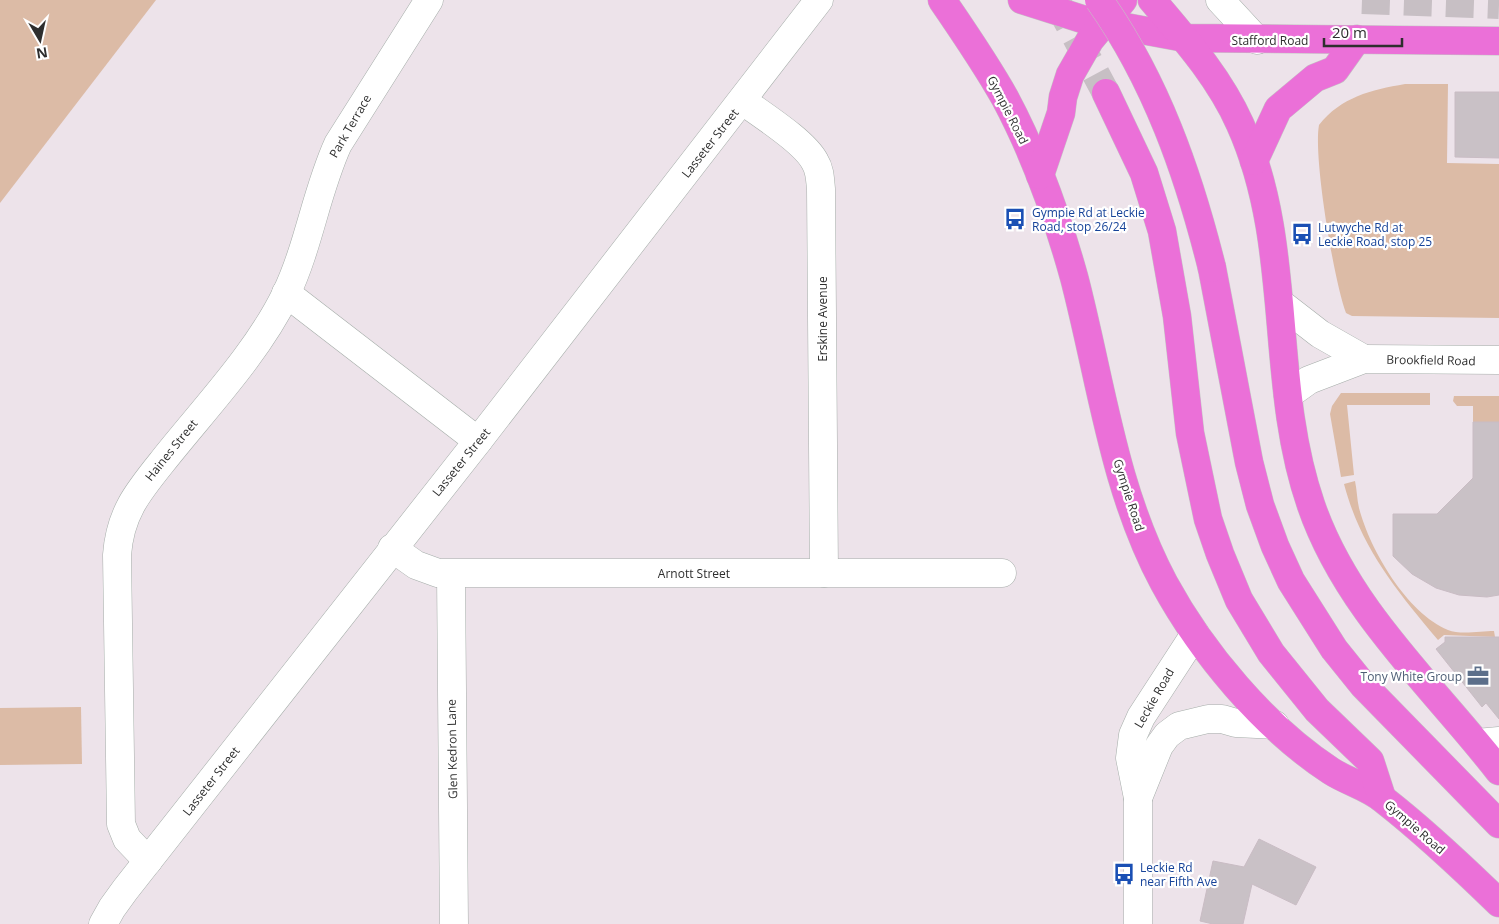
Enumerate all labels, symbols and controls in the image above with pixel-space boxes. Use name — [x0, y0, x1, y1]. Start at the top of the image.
north arrow — [15, 15, 65, 65]
scale bar — [1324, 15, 1402, 47]
text: 20 m — [1332, 22, 1367, 42]
street label: Stafford Road — [1232, 32, 1308, 49]
text: N — [35, 43, 49, 64]
street label: Gympie Road — [983, 73, 1033, 147]
street label: Park Terrace — [325, 91, 375, 161]
street label: Lasseter Street — [678, 105, 742, 181]
place label: Gympie Rd at Leckie Road, stop 26/24 — [1032, 204, 1145, 235]
bus stop icon: Gympie Rd at Leckie Road, stop 26/24 — [1002, 206, 1028, 232]
place label: Lutwyche Rd at Leckie Road, stop 25 — [1318, 219, 1432, 250]
bus stop icon: Lutwyche Rd at Leckie Road, stop 25 — [1289, 221, 1315, 247]
street label: Erskine Avenue — [814, 276, 831, 362]
street label: Brookfield Road — [1386, 351, 1476, 369]
street label: Haines Street — [141, 416, 201, 484]
street label: Lasseter Street — [428, 424, 494, 500]
street label: Gympie Road — [1109, 457, 1149, 533]
street label: Arnott Street — [658, 565, 730, 582]
office icon: Tony White Group — [1465, 663, 1491, 689]
street label: Leckie Road — [1130, 665, 1178, 731]
place label: Tony White Group — [1361, 668, 1462, 685]
street label: Glen Kedron Lane — [443, 699, 461, 799]
street label: Lasseter Street — [179, 743, 243, 819]
street label: Gympie Road — [1381, 796, 1449, 858]
place label: Leckie Rd near Fifth Ave — [1140, 859, 1217, 890]
bus stop icon: Leckie Rd near Fifth Ave — [1111, 861, 1137, 887]

